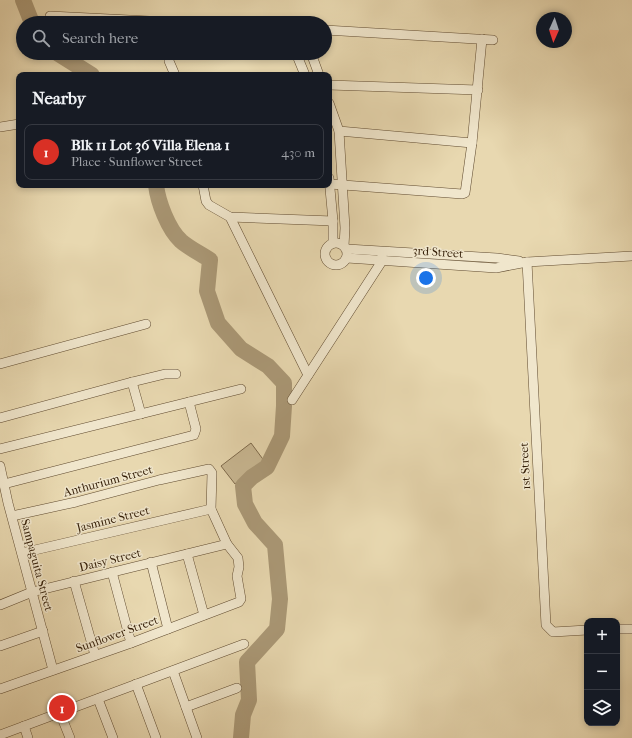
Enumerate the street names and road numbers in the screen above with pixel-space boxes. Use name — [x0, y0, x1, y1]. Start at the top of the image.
street label: 3rd Street — [412, 243, 464, 261]
street label: 1st Street — [517, 441, 533, 490]
street label: Anthurium Street — [61, 462, 155, 500]
street label: Jasmine Street — [74, 503, 152, 535]
street label: Sampaguita Street — [18, 517, 56, 613]
street label: Daisy Street — [78, 545, 143, 574]
street label: Sunflower Street — [74, 612, 161, 655]

